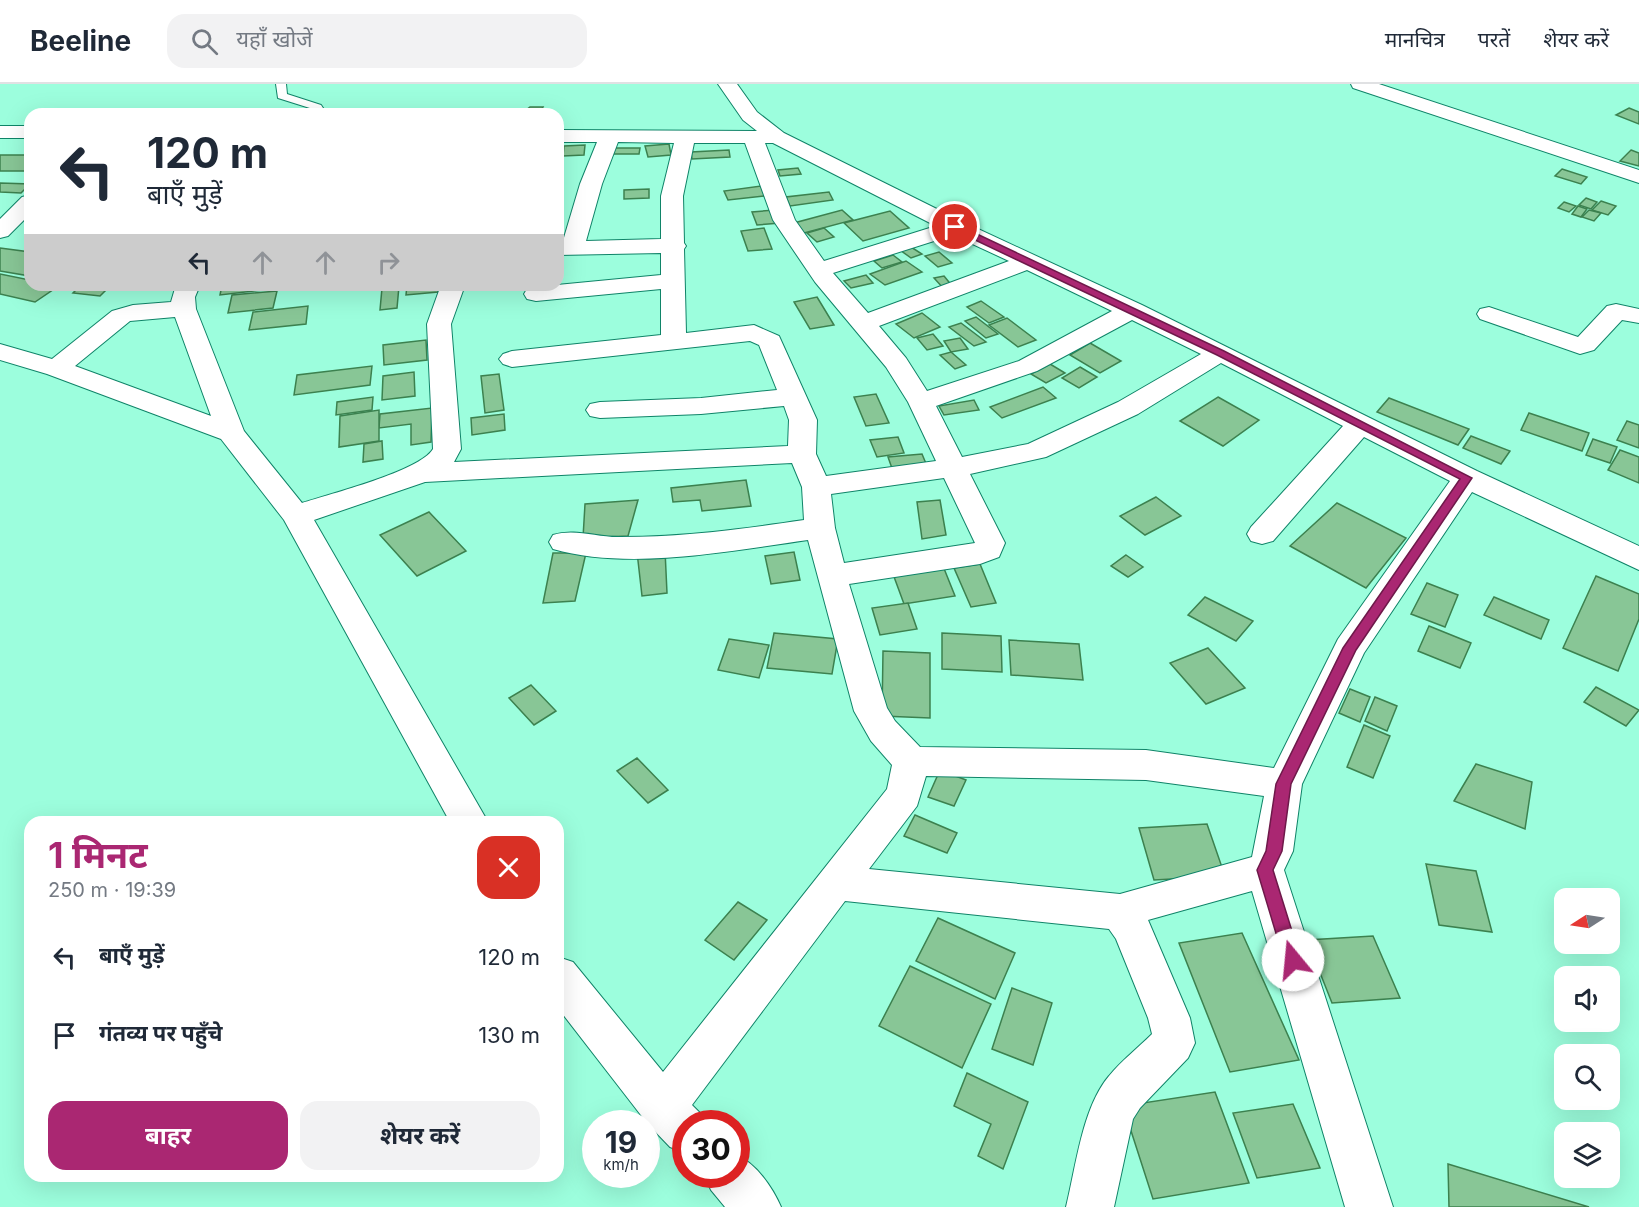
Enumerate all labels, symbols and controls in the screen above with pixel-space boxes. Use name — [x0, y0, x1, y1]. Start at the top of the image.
search box — [167, 14, 587, 68]
text: Beeline — [30, 24, 131, 58]
icon: search — [188, 25, 221, 58]
text: यहाँ खोजें — [236, 26, 313, 52]
text: मानचित्र — [1385, 27, 1445, 52]
text: परतें — [1478, 27, 1510, 52]
text: शेयर करें — [1543, 27, 1609, 52]
text: 120 m — [147, 127, 268, 178]
icon: left — [48, 132, 126, 210]
text: बाएँ मुड़ें — [147, 178, 223, 211]
pin — [929, 201, 980, 252]
icon: arrive — [938, 210, 971, 243]
icon: left — [183, 246, 216, 279]
icon: ahead — [246, 246, 279, 279]
icon: ahead — [309, 246, 342, 279]
icon: right — [372, 246, 405, 279]
text: 1 मिनट — [48, 833, 148, 877]
button: close — [477, 836, 540, 899]
text: 250 m · 19:39 — [48, 878, 176, 902]
north arrow — [1554, 888, 1620, 954]
map controls — [1554, 888, 1620, 1188]
position arrow — [1261, 928, 1325, 992]
icon: left — [48, 941, 81, 974]
text: बाएँ मुड़ें — [99, 942, 165, 968]
text: 120 m — [478, 944, 540, 970]
button: sound — [1554, 966, 1620, 1032]
icon: arrive — [48, 1019, 81, 1052]
text: गंतव्य पर पहुँचे — [99, 1020, 223, 1046]
text: 130 m — [478, 1022, 540, 1048]
button: search — [1554, 1044, 1620, 1110]
button: बाहर — [48, 1101, 288, 1170]
button: शेयर करें — [300, 1101, 540, 1170]
speed limit sign: 30 — [672, 1110, 750, 1188]
button: layers — [1554, 1122, 1620, 1188]
text: 19 — [605, 1124, 637, 1160]
text: km/h — [603, 1155, 639, 1174]

